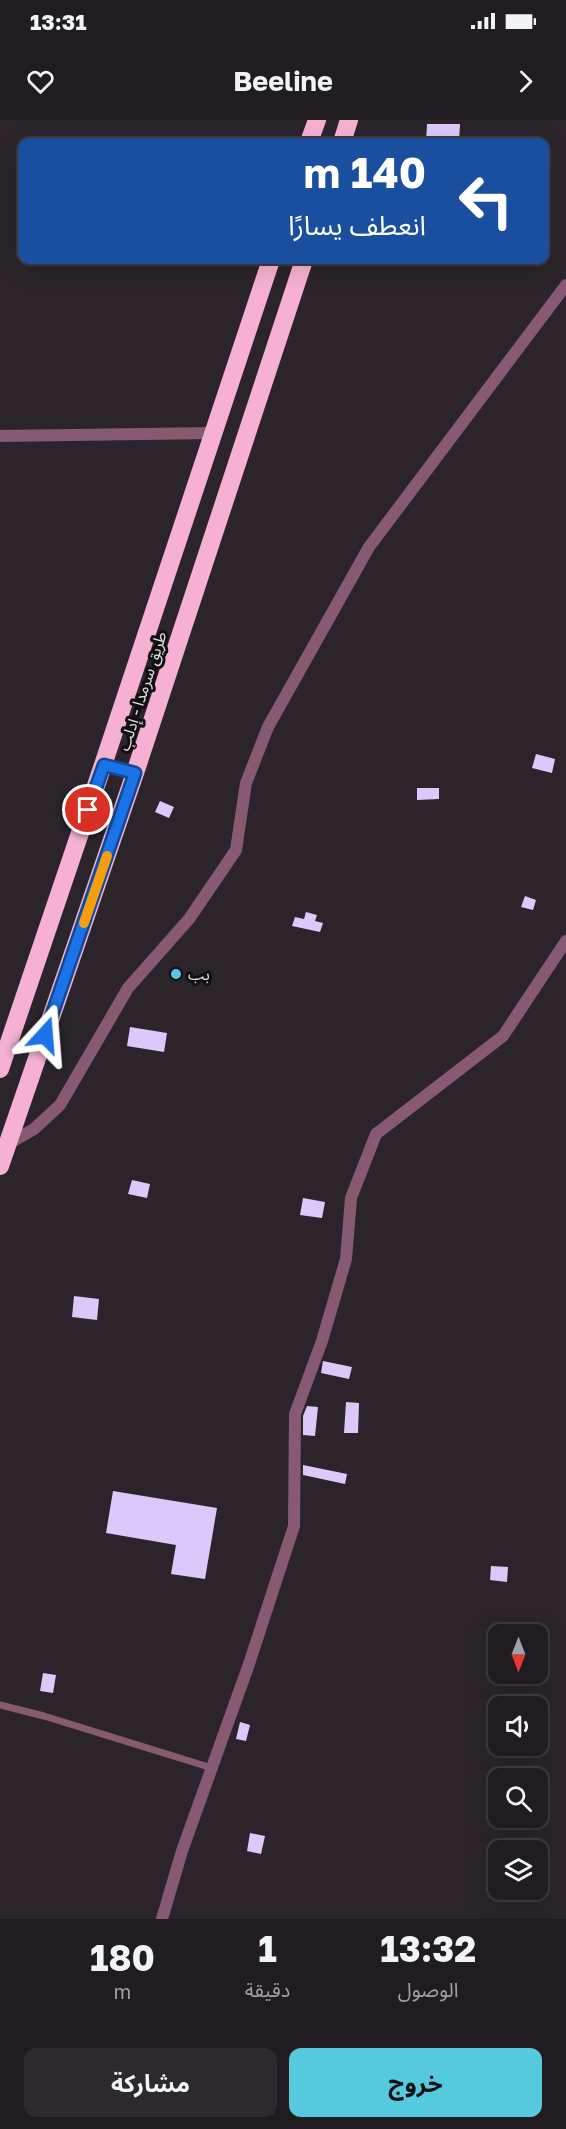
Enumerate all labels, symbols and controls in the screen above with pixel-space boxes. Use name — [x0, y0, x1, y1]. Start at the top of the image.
text: 13:31 — [30, 8, 87, 35]
icon: heart — [24, 65, 57, 98]
text: Beeline — [233, 65, 333, 97]
icon: forward — [509, 65, 542, 98]
text: 140 m — [304, 147, 426, 197]
icon: left — [447, 162, 525, 240]
text: انعطف يسارًا — [288, 209, 426, 241]
street label: طريق سرمدا - إدلب — [113, 629, 172, 754]
pin — [62, 784, 113, 835]
icon: arrive — [71, 793, 104, 826]
place label: بب — [188, 964, 210, 984]
marker: بب — [169, 967, 183, 981]
position arrow — [13, 1003, 77, 1067]
north arrow — [488, 1624, 548, 1684]
map controls — [488, 1624, 548, 1900]
button: sound — [488, 1696, 548, 1756]
button: search — [488, 1768, 548, 1828]
button: layers — [488, 1840, 548, 1900]
text: 1 — [258, 1927, 277, 1970]
text: 13:32 — [380, 1927, 476, 1970]
text: 180 — [90, 1936, 155, 1979]
text: دقيقة — [245, 1977, 290, 2001]
text: الوصول — [398, 1977, 459, 2001]
text: m — [114, 1979, 131, 2003]
button: مشاركة — [24, 2048, 277, 2117]
button: خروج — [289, 2048, 542, 2117]

